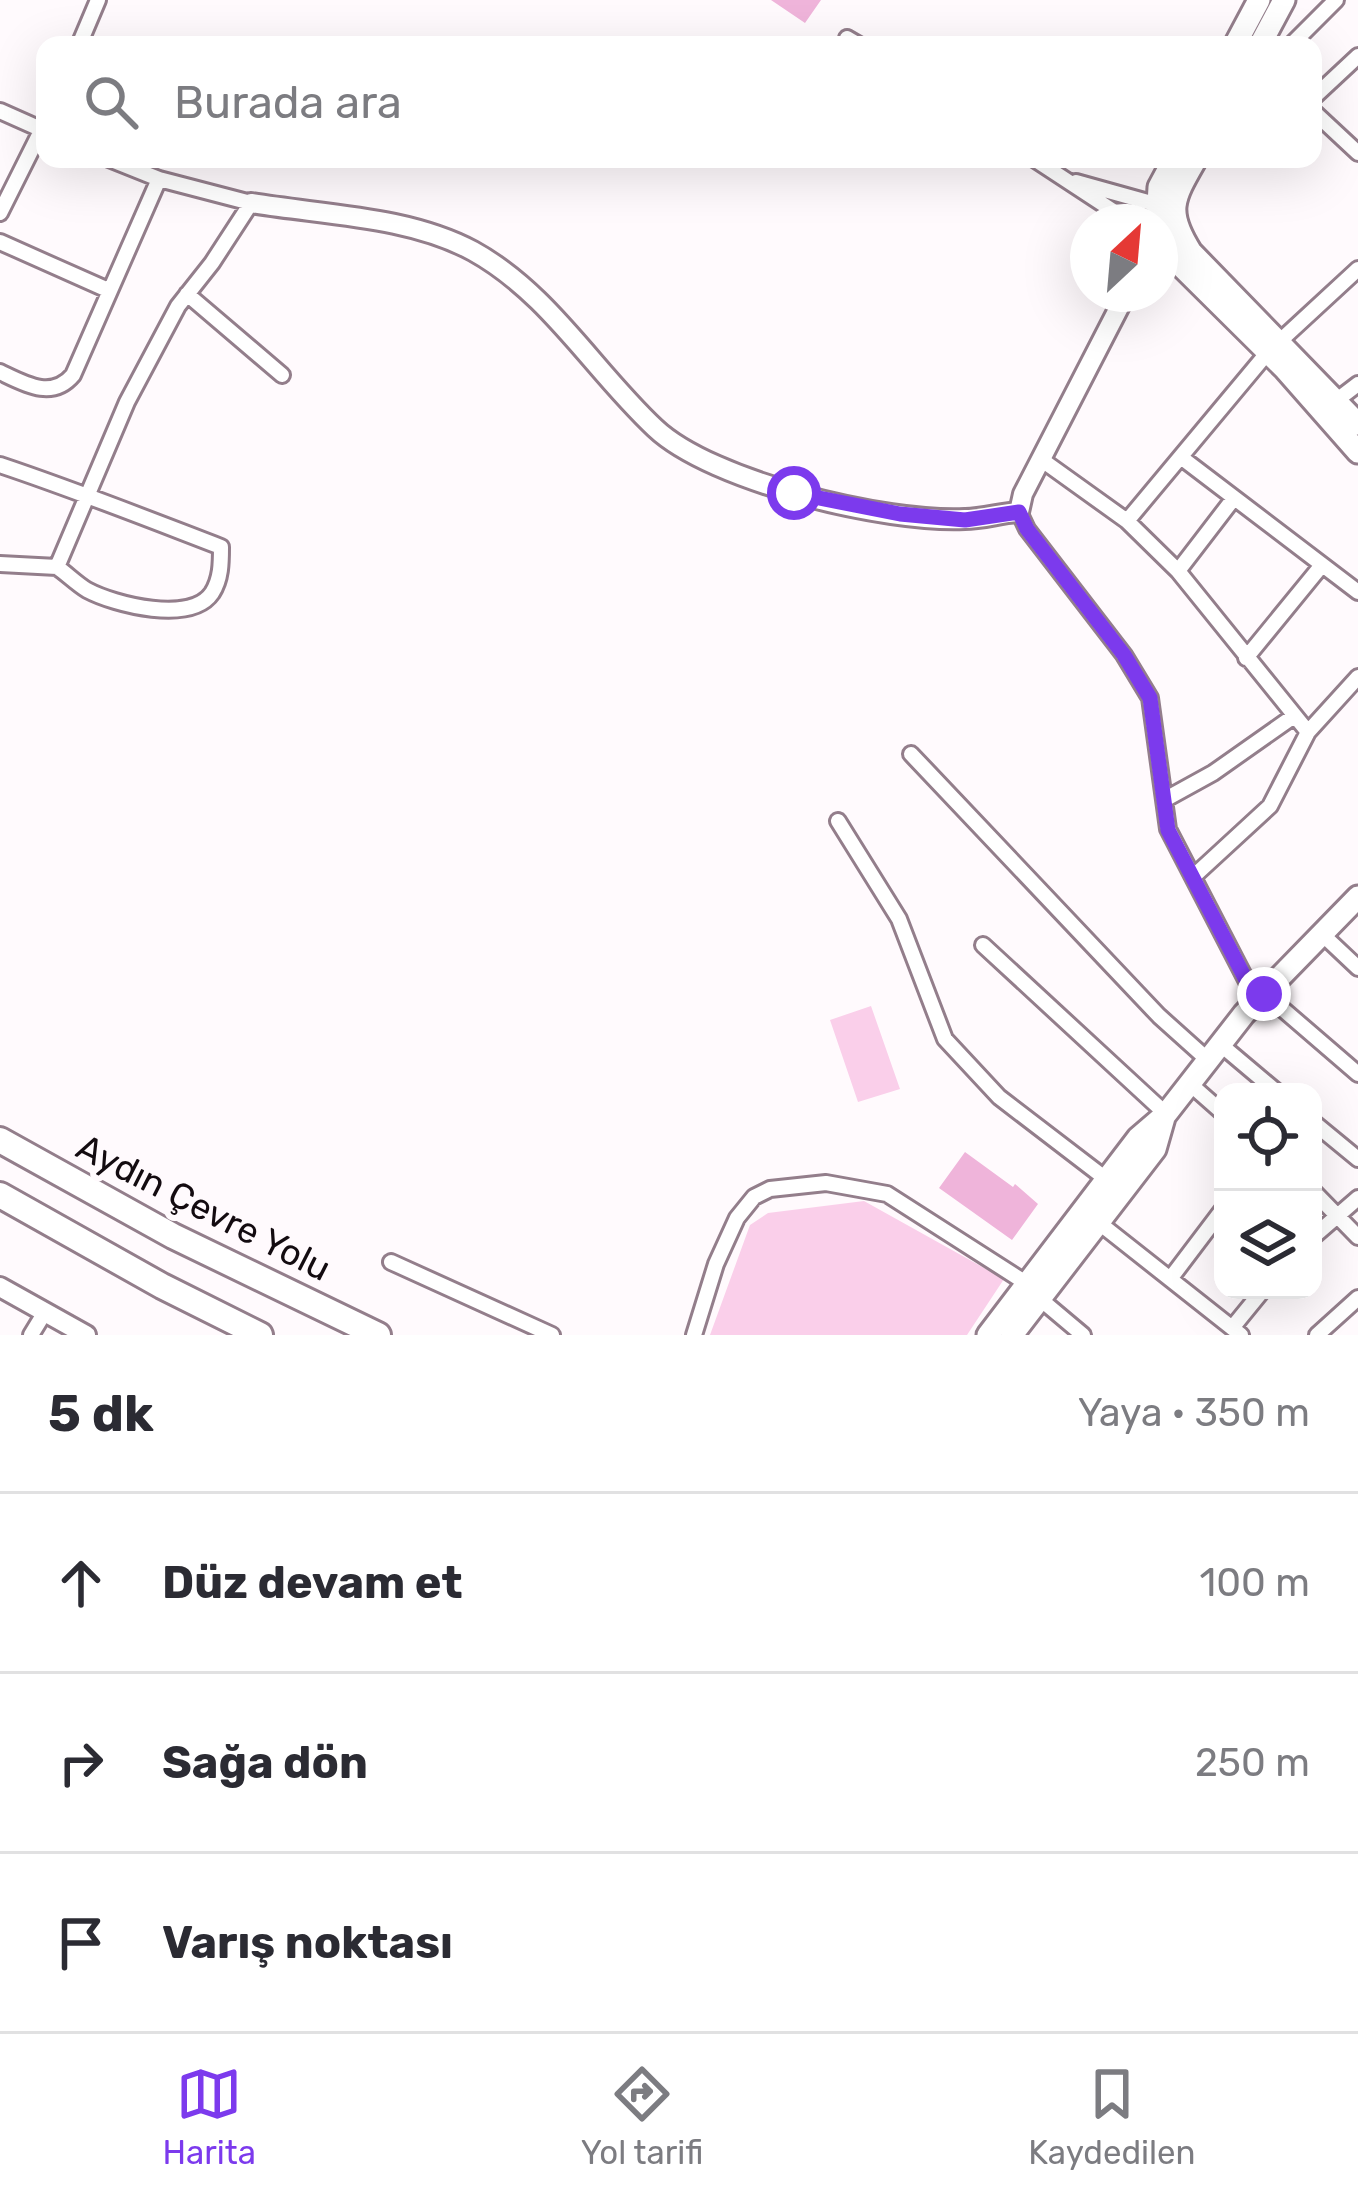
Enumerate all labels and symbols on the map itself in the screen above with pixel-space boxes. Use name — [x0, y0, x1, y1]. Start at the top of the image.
north arrow — [1070, 204, 1178, 312]
route start — [767, 466, 821, 520]
route end — [1237, 967, 1291, 1021]
street label: Aydın Çevre Yolu — [70, 1125, 338, 1290]

